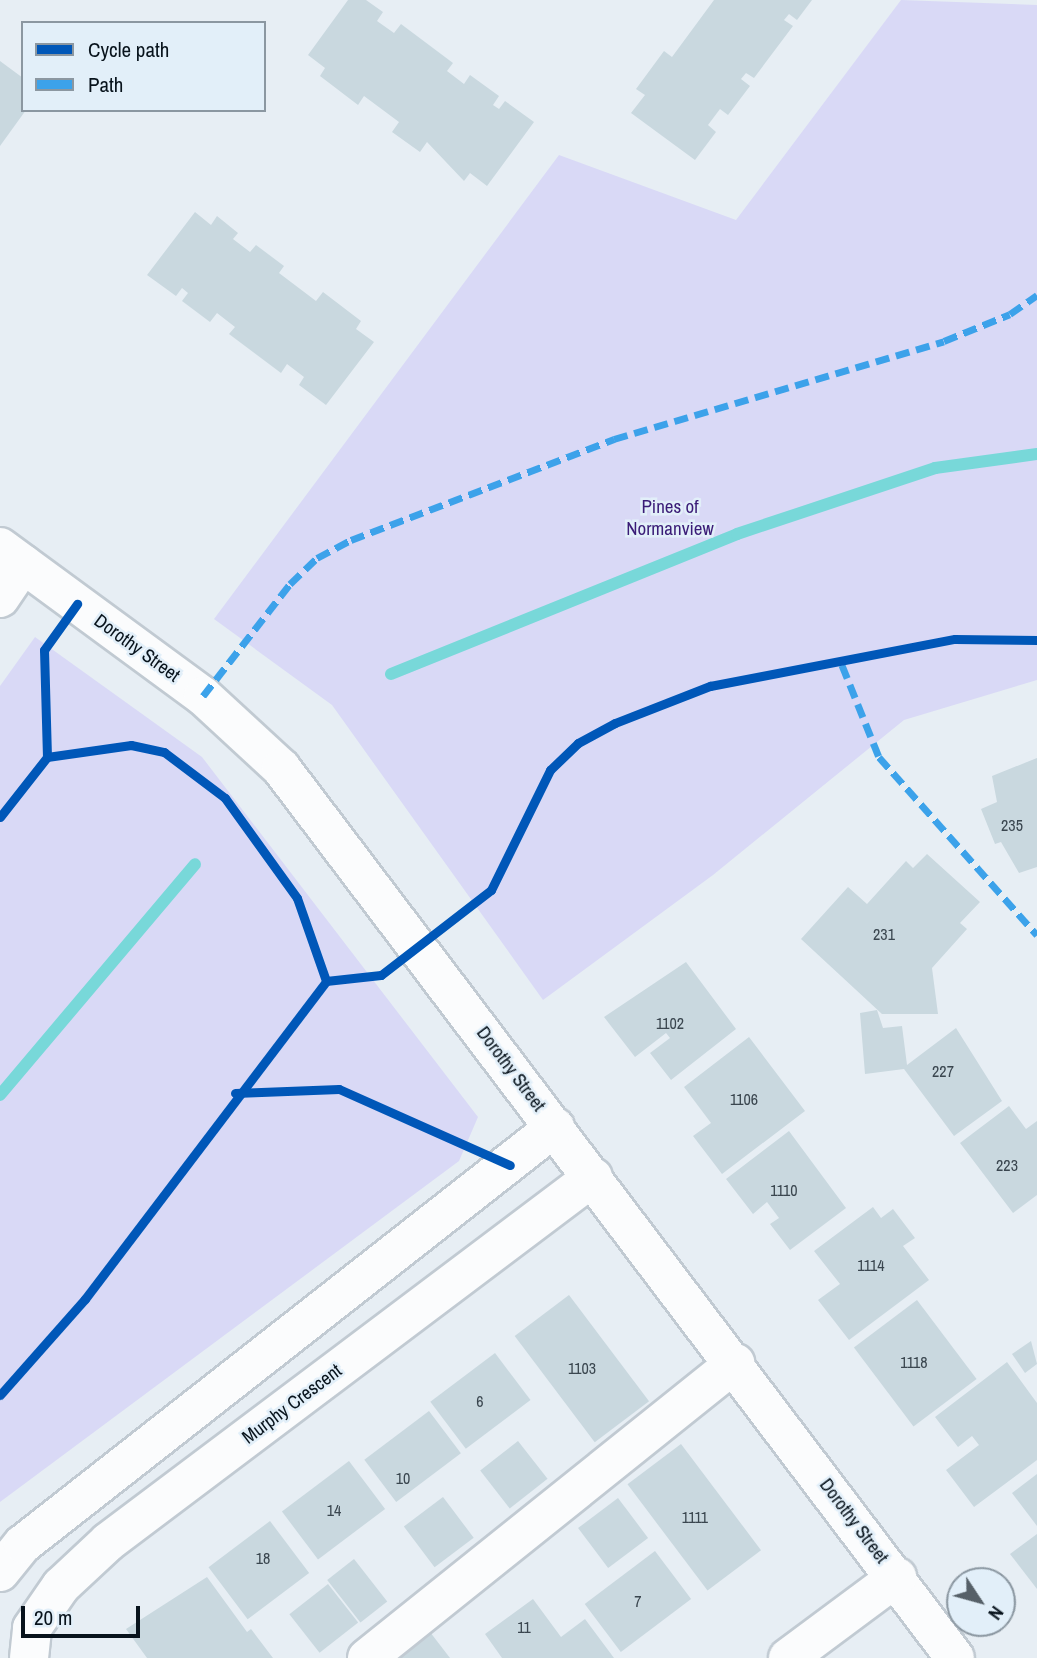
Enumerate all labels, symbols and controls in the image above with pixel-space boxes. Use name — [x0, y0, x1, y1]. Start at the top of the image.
legend — [21, 21, 266, 112]
text: Cycle path — [88, 35, 169, 64]
text: Path — [88, 70, 123, 99]
park label: Pines of Normanview — [626, 496, 714, 540]
street label: Dorothy Street — [90, 609, 184, 687]
house number: 235 — [1001, 815, 1023, 835]
house number: 231 — [873, 924, 895, 944]
house number: 1102 — [656, 1013, 684, 1033]
street label: Dorothy Street — [472, 1022, 550, 1116]
house number: 227 — [932, 1061, 954, 1081]
house number: 1106 — [730, 1089, 758, 1109]
house number: 223 — [996, 1155, 1018, 1175]
house number: 1110 — [770, 1180, 798, 1200]
house number: 1114 — [857, 1255, 885, 1275]
house number: 1118 — [900, 1352, 928, 1372]
house number: 1103 — [568, 1358, 596, 1378]
street label: Murphy Crescent — [238, 1359, 346, 1449]
house number: 6 — [476, 1391, 484, 1411]
house number: 10 — [396, 1468, 410, 1488]
street label: Dorothy Street — [815, 1474, 893, 1568]
house number: 14 — [327, 1500, 341, 1520]
house number: 1111 — [682, 1507, 708, 1527]
house number: 18 — [256, 1548, 270, 1568]
north arrow — [946, 1567, 1016, 1637]
house number: 7 — [634, 1591, 642, 1611]
scale bar — [24, 1592, 144, 1636]
text: N — [983, 1601, 1010, 1625]
text: 20 m — [34, 1603, 72, 1632]
house number: 11 — [517, 1617, 531, 1637]

